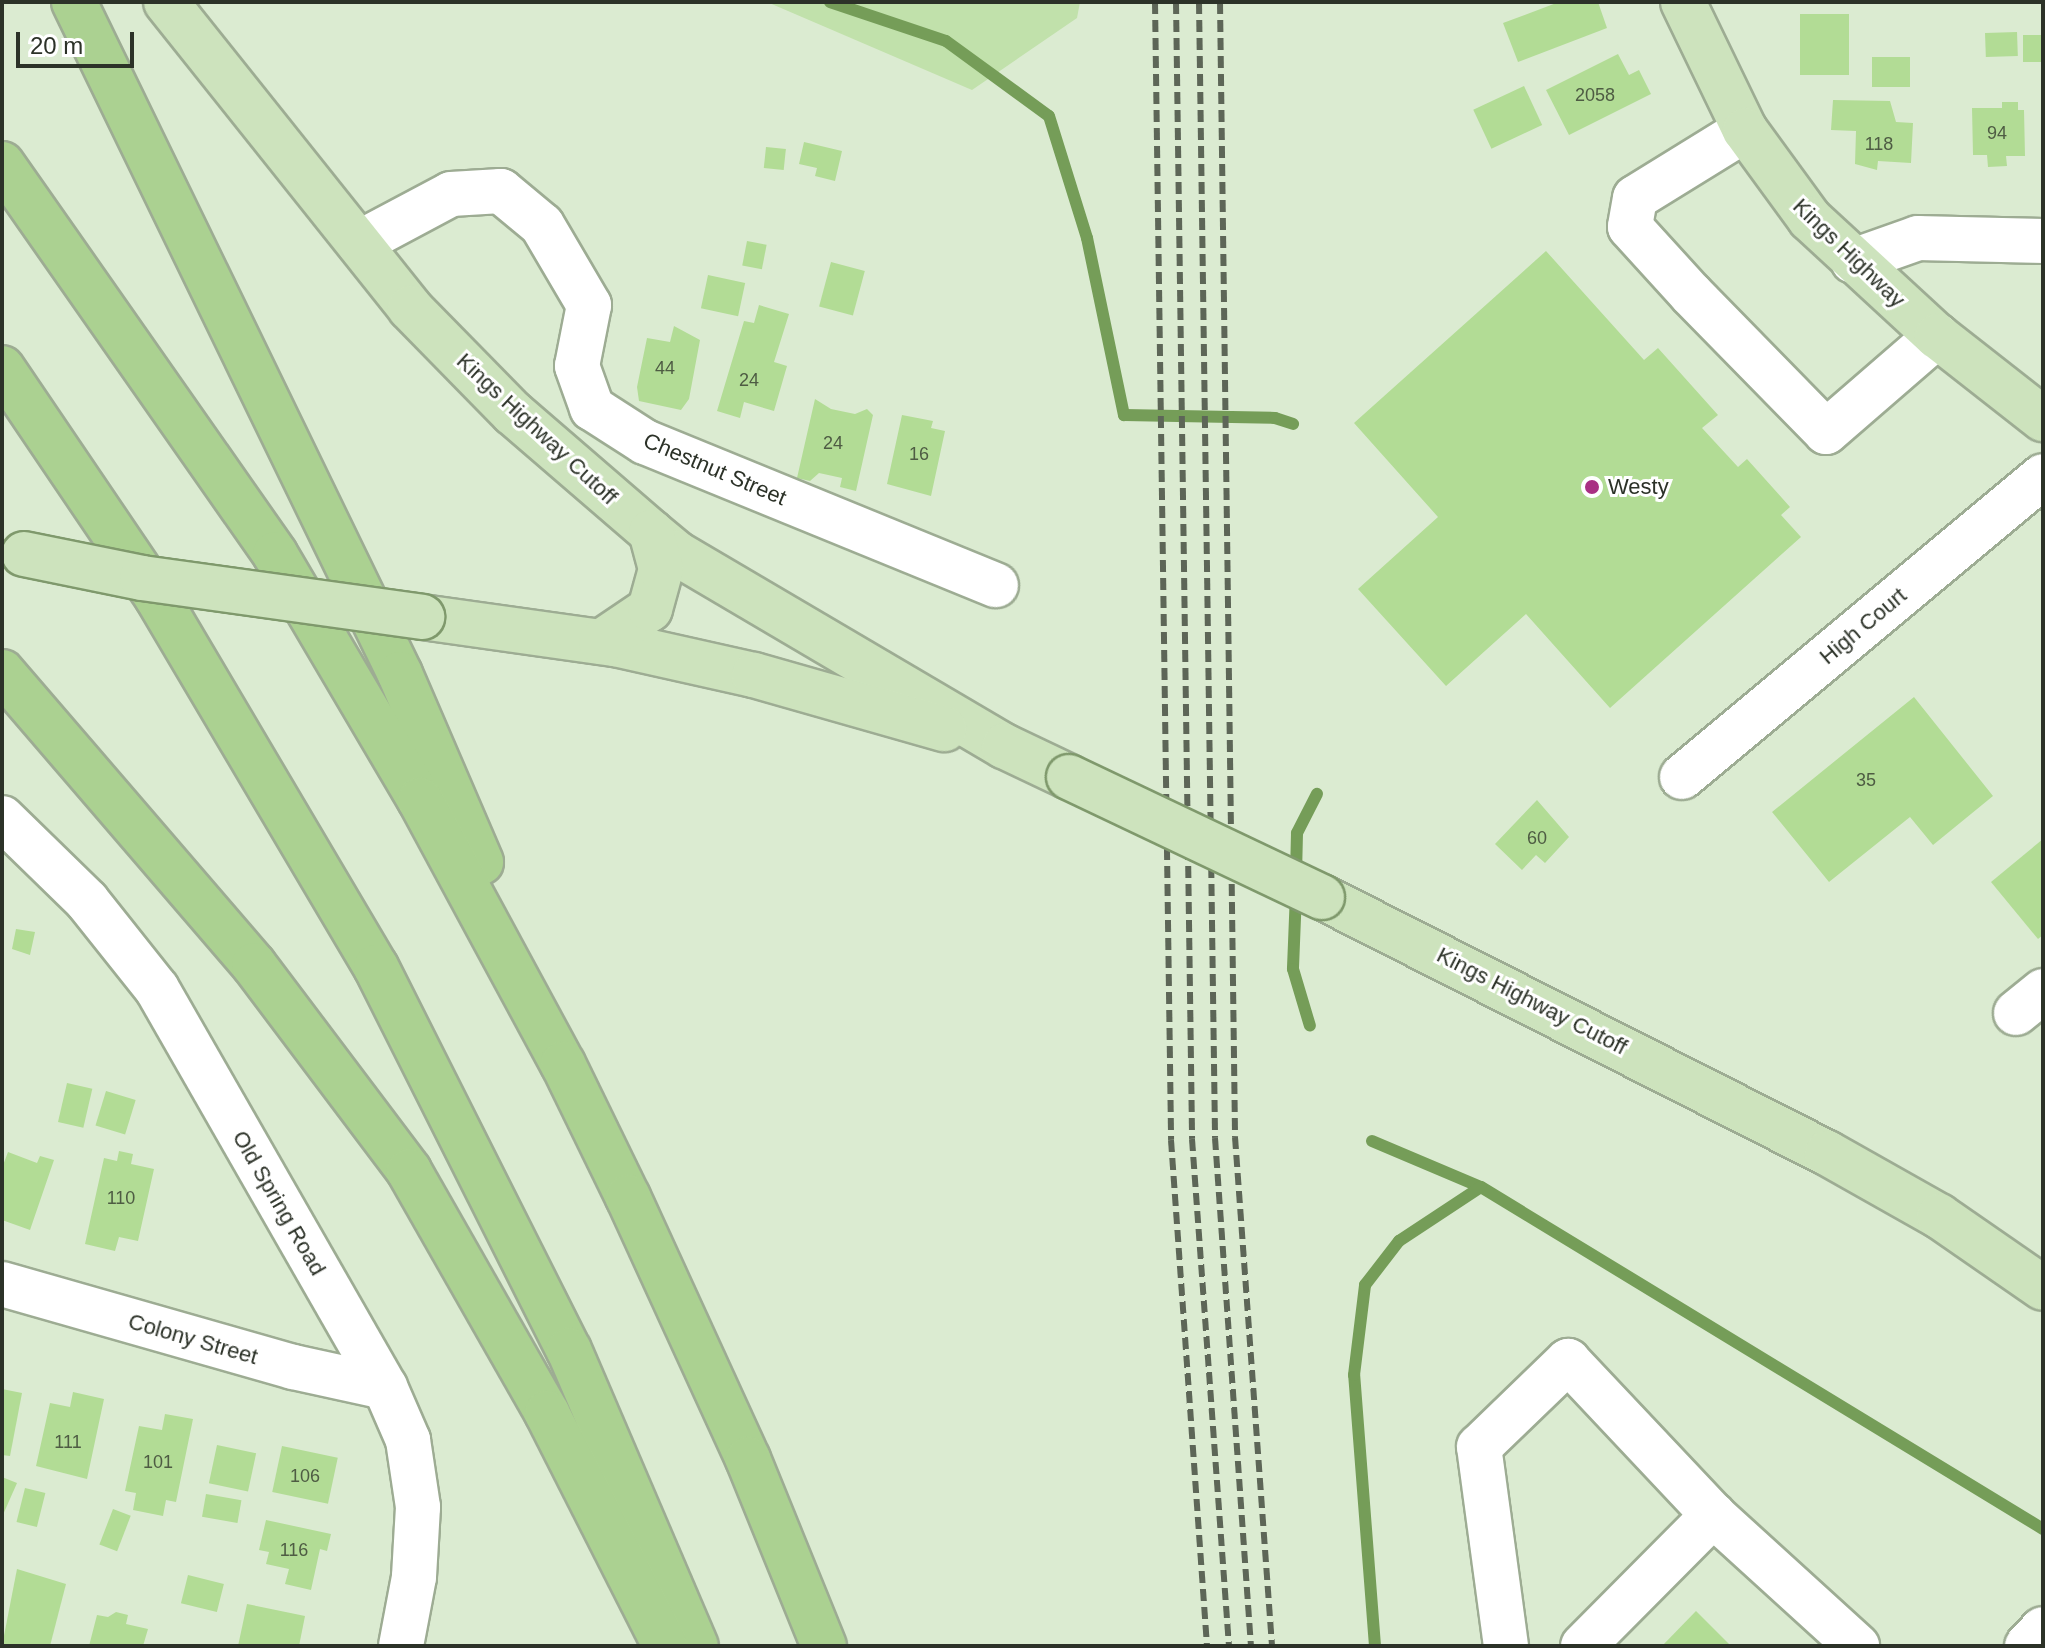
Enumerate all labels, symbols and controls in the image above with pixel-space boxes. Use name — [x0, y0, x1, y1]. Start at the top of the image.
scale bar — [20, 16, 138, 66]
text: 20 m — [30, 32, 83, 59]
house number: 2058 — [1575, 84, 1615, 106]
house number: 94 — [1987, 122, 2007, 144]
house number: 118 — [1865, 133, 1893, 155]
street label: Kings Highway — [1787, 193, 1911, 313]
street label: Kings Highway Cutoff — [451, 348, 623, 510]
house number: 44 — [655, 357, 675, 379]
house number: 24 — [739, 369, 759, 391]
street label: Chestnut Street — [639, 427, 791, 511]
house number: 24 — [823, 432, 843, 454]
house number: 16 — [909, 443, 929, 465]
place label: Westy — [1608, 474, 1669, 500]
marker: Westy — [1583, 478, 1601, 496]
street label: High Court — [1814, 582, 1912, 670]
house number: 35 — [1856, 769, 1876, 791]
house number: 60 — [1527, 827, 1547, 849]
street label: Kings Highway Cutoff — [1432, 942, 1632, 1060]
street label: Old Spring Road — [227, 1126, 331, 1280]
house number: 110 — [107, 1187, 135, 1209]
street label: Colony Street — [125, 1308, 261, 1370]
house number: 111 — [54, 1431, 82, 1453]
house number: 101 — [143, 1451, 173, 1473]
house number: 106 — [290, 1465, 320, 1487]
house number: 116 — [280, 1539, 308, 1561]

